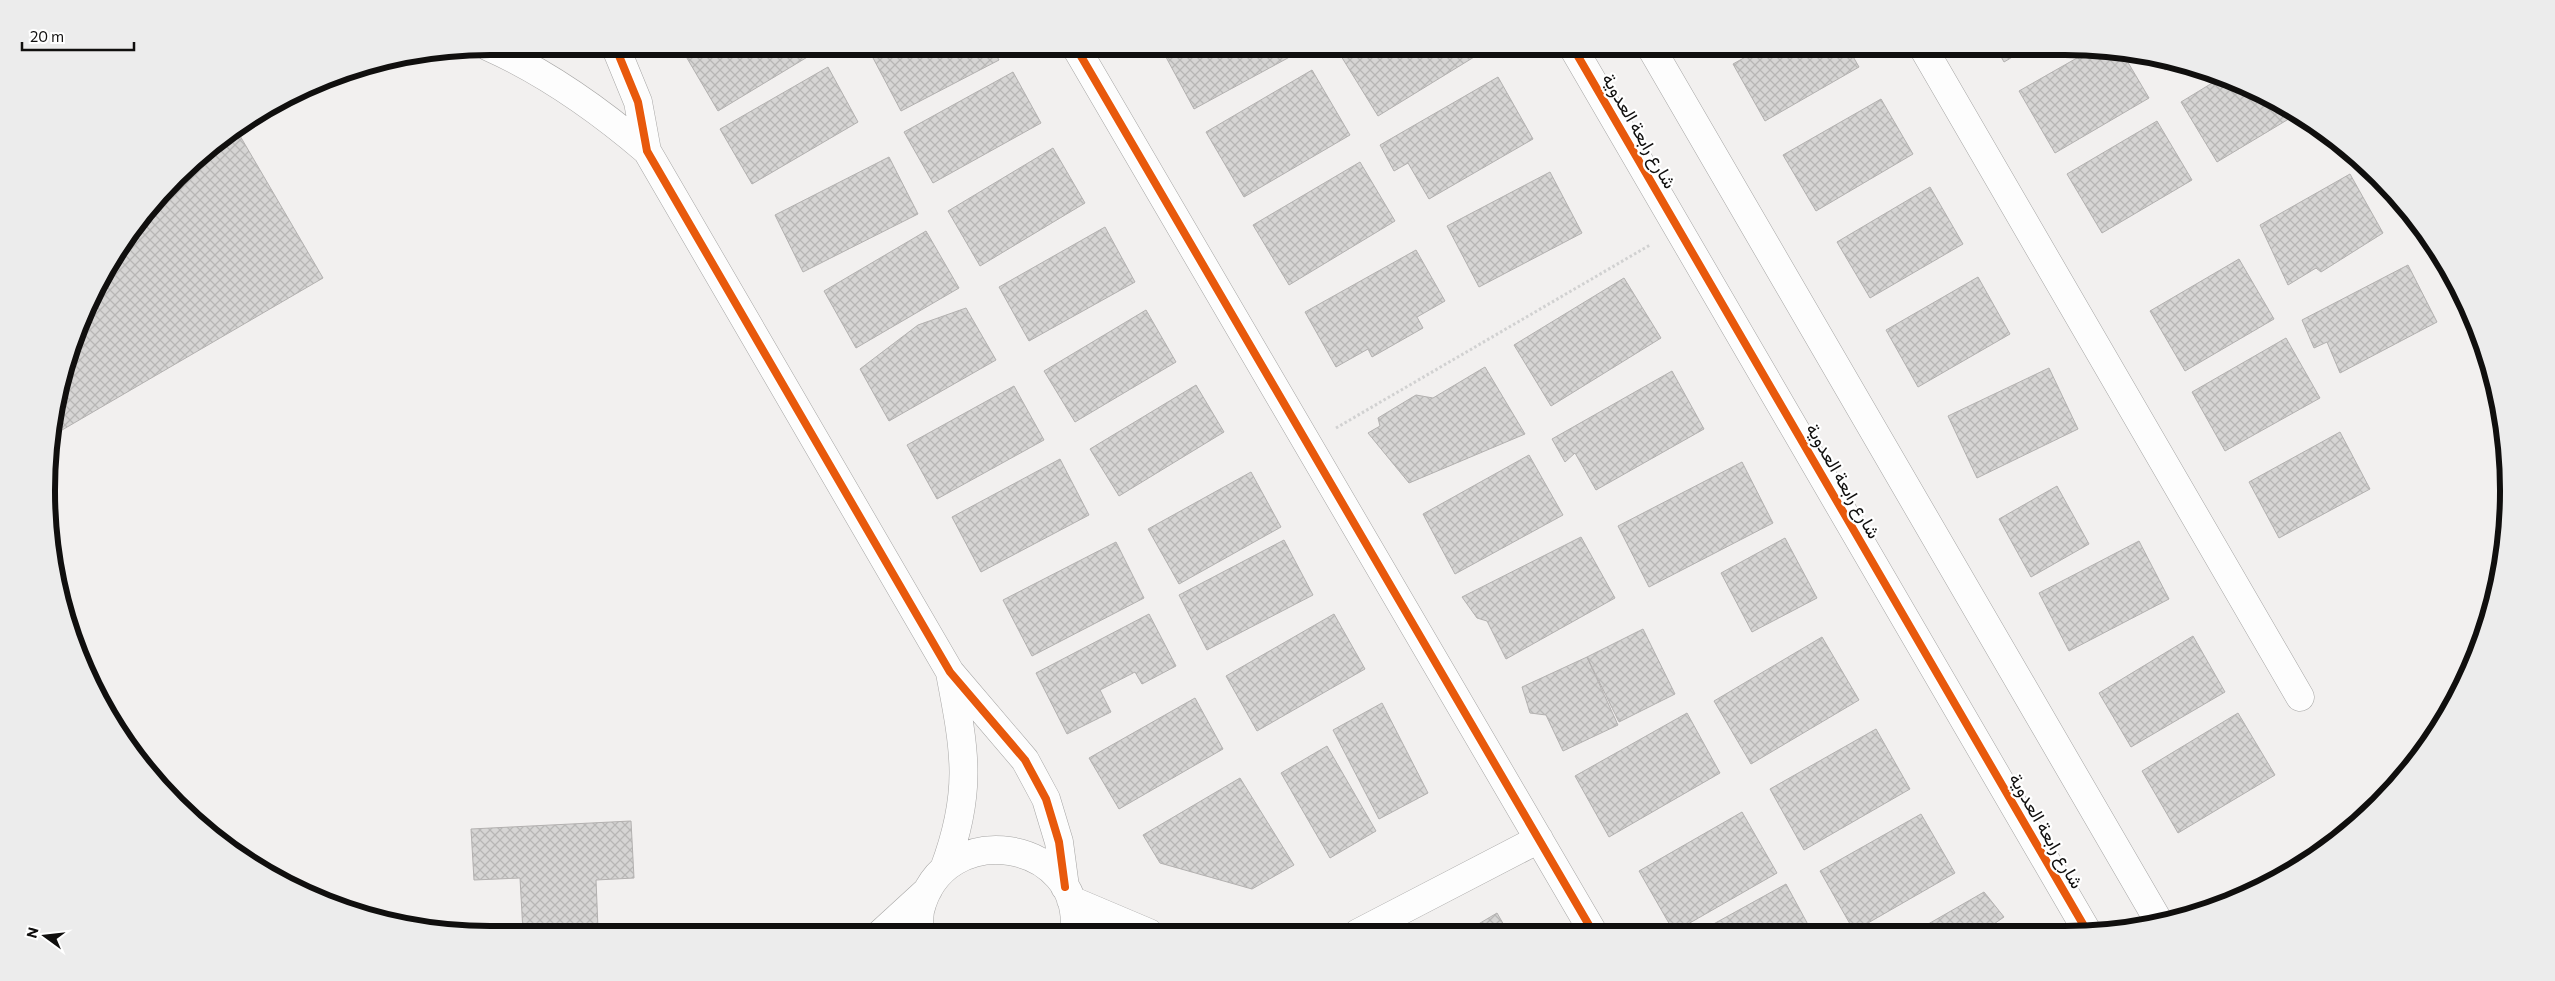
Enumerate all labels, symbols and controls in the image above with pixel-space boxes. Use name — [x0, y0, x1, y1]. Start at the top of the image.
scale bar — [22, 20, 135, 52]
text: 20 m — [30, 27, 64, 45]
street label: شارع رابعة العدوية — [1596, 69, 1682, 193]
street label: شارع رابعة العدوية — [1800, 419, 1886, 543]
street label: شارع رابعة العدوية — [2003, 769, 2089, 893]
north arrow — [20, 911, 70, 961]
text: N — [22, 925, 42, 940]

